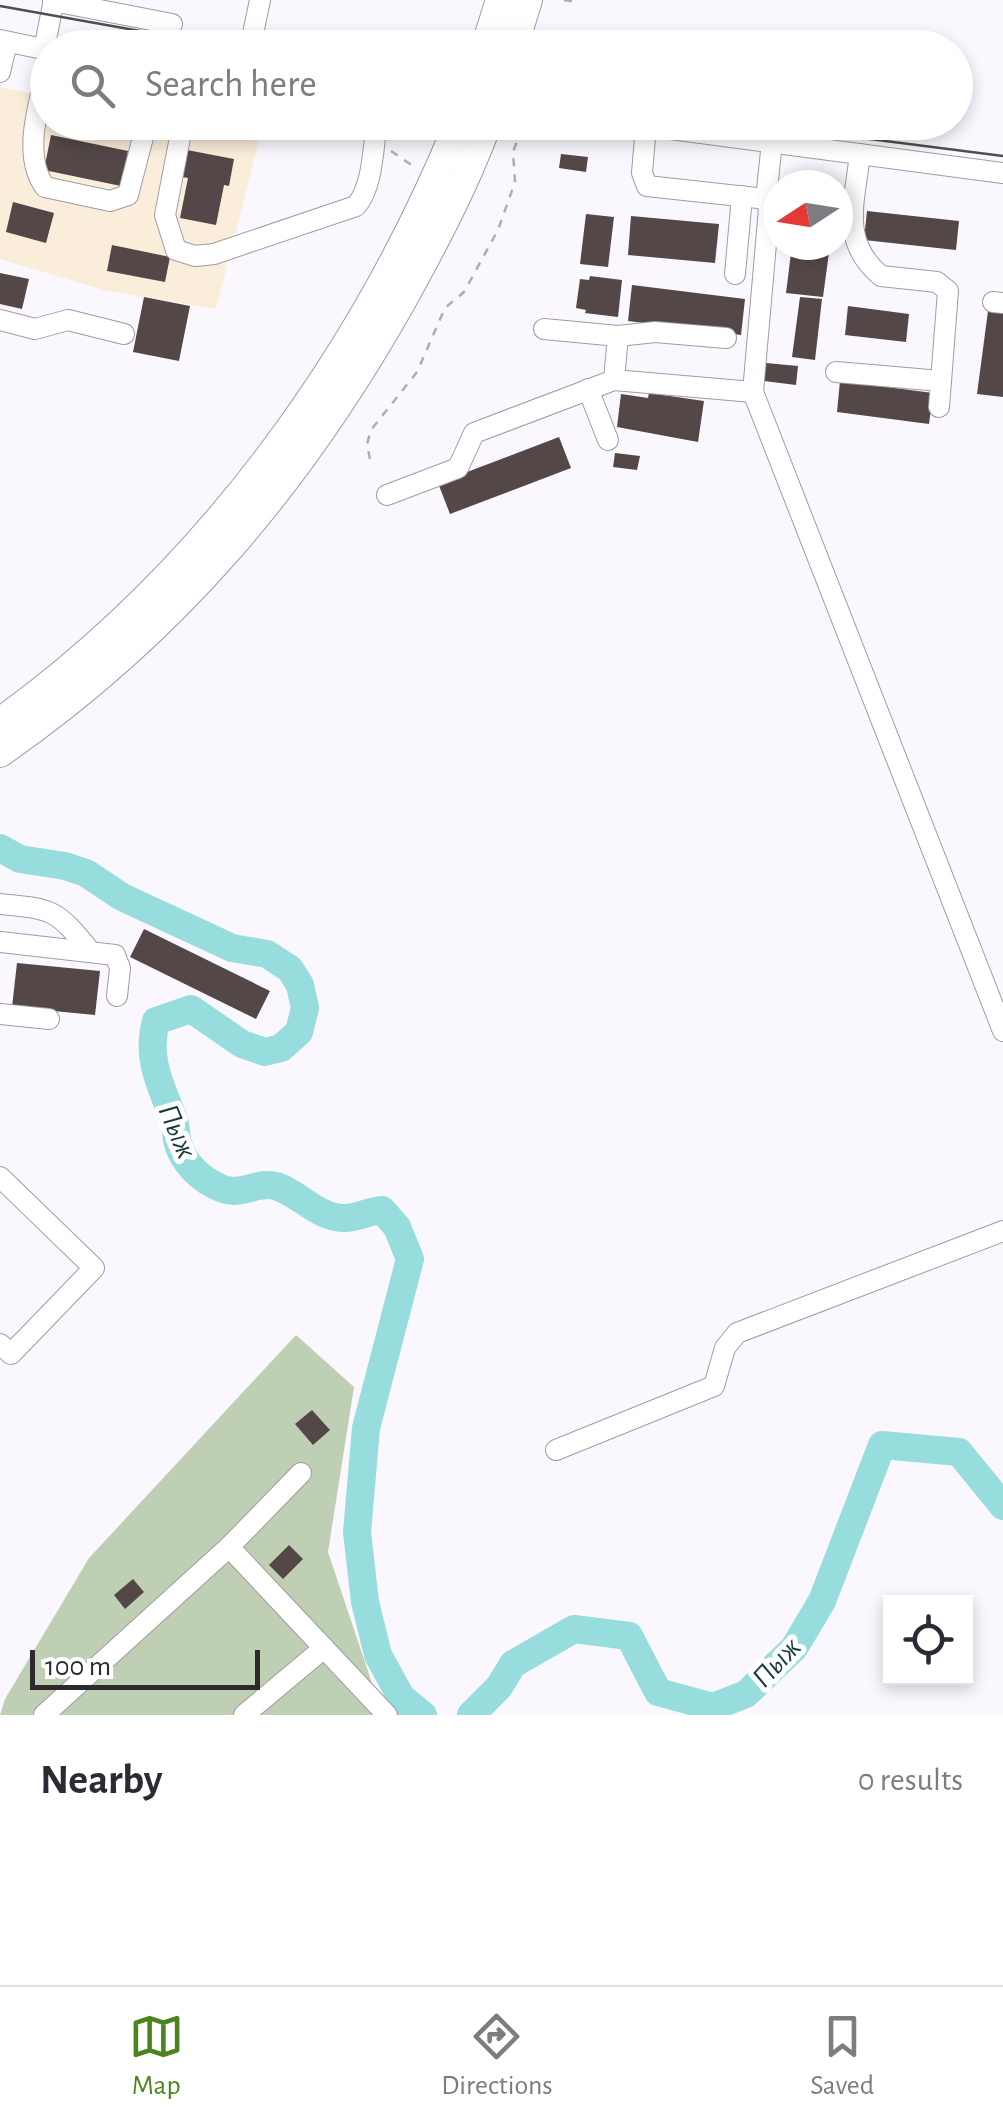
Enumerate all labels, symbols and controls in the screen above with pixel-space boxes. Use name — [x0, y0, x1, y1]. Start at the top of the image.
search box — [30, 30, 973, 140]
icon: search — [65, 58, 120, 113]
text: Search here — [145, 66, 317, 104]
north arrow — [763, 170, 853, 260]
water label: Пыж — [152, 1100, 202, 1164]
map controls — [883, 1595, 973, 1685]
button: locate — [883, 1595, 973, 1685]
water label: Пыж — [747, 1631, 807, 1693]
scale bar — [30, 1645, 260, 1690]
text: 100 m — [45, 1653, 111, 1681]
text: Nearby — [40, 1759, 163, 1801]
text: 0 results — [858, 1764, 963, 1796]
tab: Map — [129, 2009, 184, 2103]
tab: Directions — [441, 2009, 553, 2103]
tab: Saved — [810, 2009, 874, 2103]

